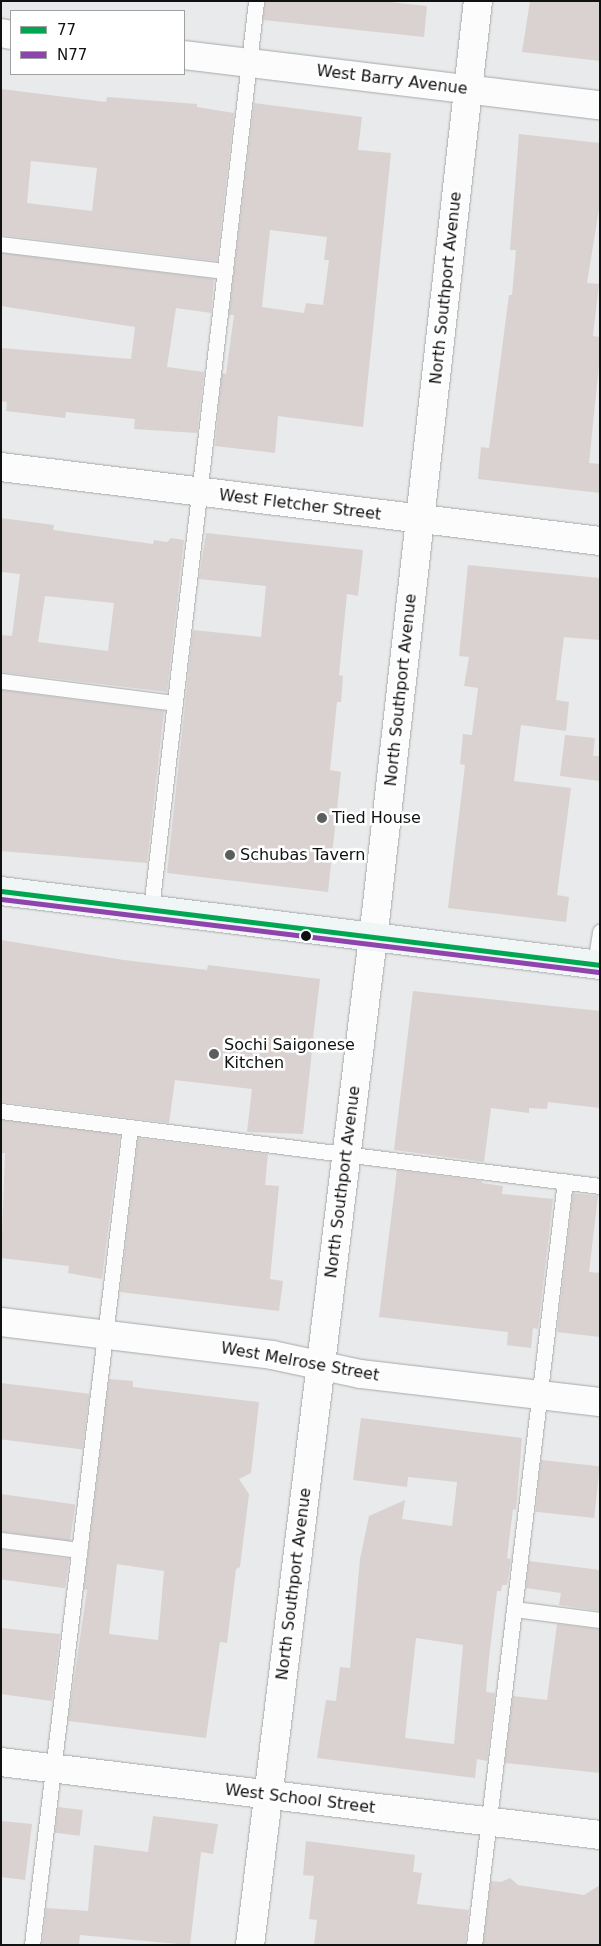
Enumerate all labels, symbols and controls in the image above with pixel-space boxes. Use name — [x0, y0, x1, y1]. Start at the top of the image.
legend — [10, 10, 185, 75]
text: 77 — [57, 21, 76, 39]
text: N77 — [57, 46, 87, 64]
street label: West Barry Avenue — [315, 61, 469, 99]
street label: North Southport Avenue — [426, 191, 466, 385]
street label: West Fletcher Street — [218, 486, 382, 524]
street label: North Southport Avenue — [381, 593, 421, 787]
place label: Tied House — [332, 808, 421, 828]
marker: Tied House — [316, 812, 328, 824]
place label: Schubas Tavern — [240, 845, 365, 865]
marker: Schubas Tavern — [224, 849, 236, 861]
unlabelled marker — [301, 931, 311, 941]
place label: Sochi Saigonese Kitchen — [224, 1035, 355, 1073]
marker: Sochi Saigonese Kitchen — [208, 1048, 220, 1060]
street label: North Southport Avenue — [322, 1085, 364, 1279]
street label: West Melrose Street — [219, 1339, 381, 1385]
street label: North Southport Avenue — [273, 1487, 315, 1681]
street label: West School Street — [224, 1780, 376, 1818]

